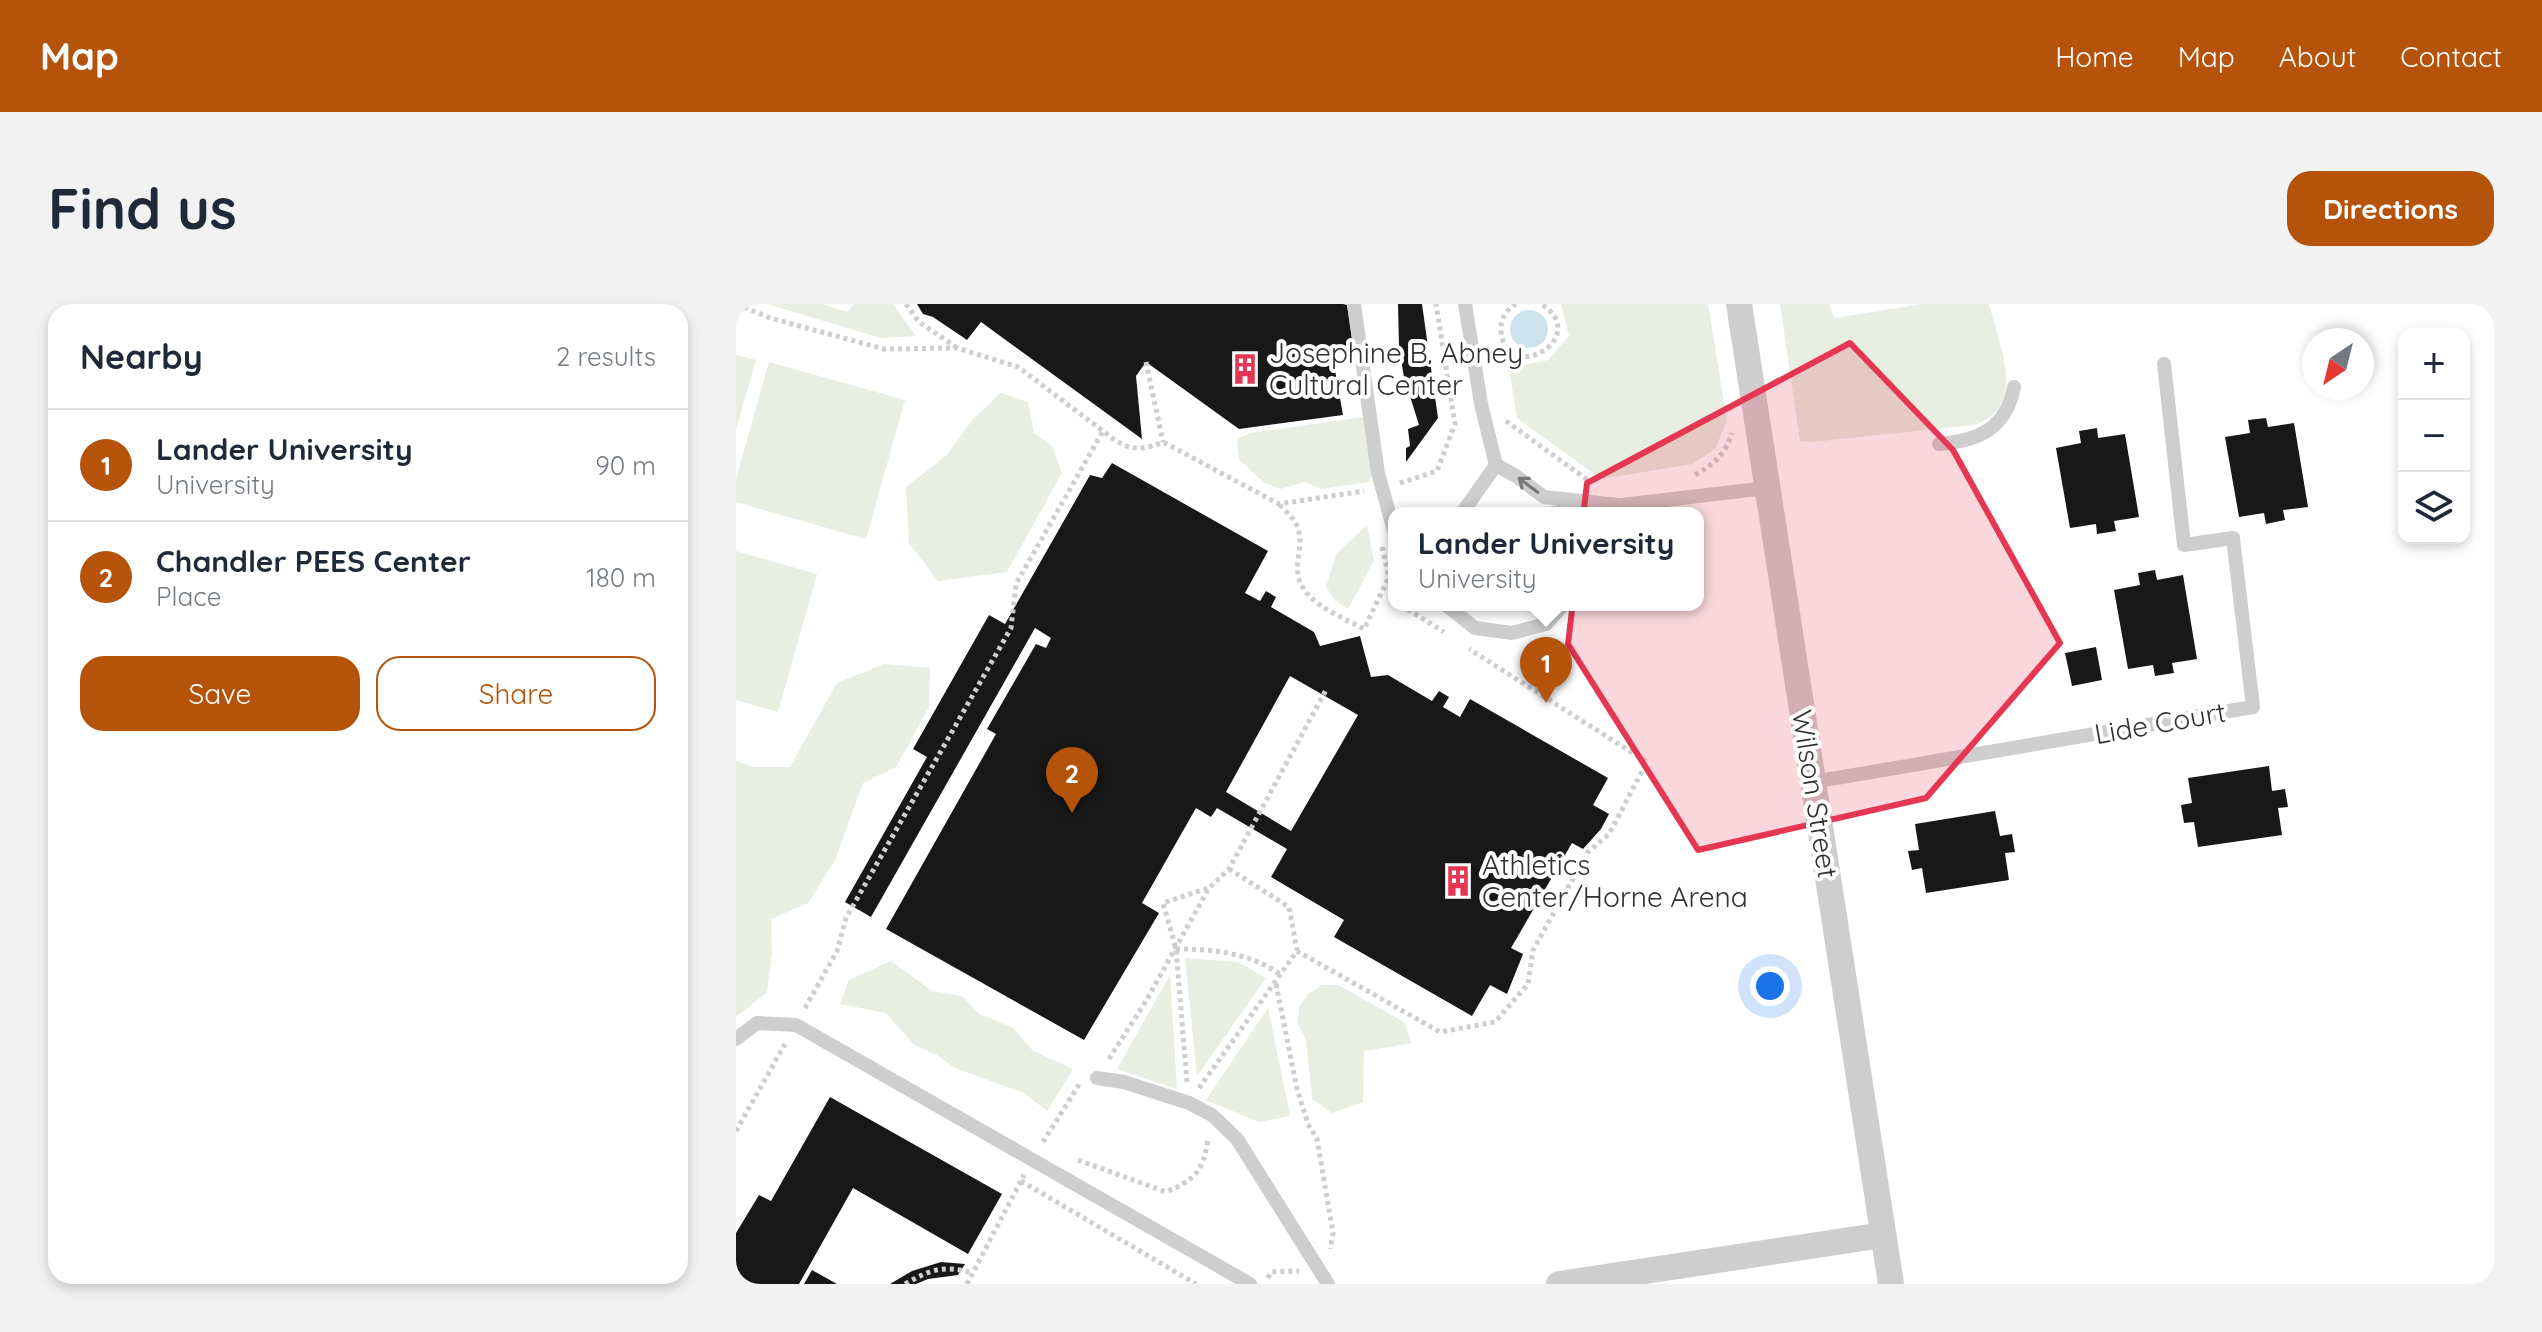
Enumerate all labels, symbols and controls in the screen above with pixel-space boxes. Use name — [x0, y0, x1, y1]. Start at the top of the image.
text: Map — [40, 32, 119, 80]
text: Home — [2055, 39, 2134, 74]
text: Map — [2178, 39, 2235, 74]
text: About — [2279, 39, 2356, 74]
text: Contact — [2400, 39, 2502, 74]
button: Directions — [2287, 171, 2494, 246]
text: Find us — [48, 173, 237, 243]
north arrow — [2302, 328, 2374, 400]
map controls — [2398, 328, 2470, 544]
button: + — [2398, 328, 2470, 400]
text: Nearby — [80, 335, 203, 378]
place label: Josephine B. Abney Cultural Center — [1269, 335, 1523, 402]
text: 2 results — [556, 340, 656, 373]
building icon: Josephine B. Abney Cultural Center — [1228, 352, 1262, 386]
button: − — [2398, 400, 2470, 472]
text: Lander University — [156, 430, 413, 468]
text: 1 — [101, 449, 111, 482]
text: 90 m — [595, 449, 656, 482]
text: University — [156, 468, 275, 501]
button: layers — [2398, 472, 2470, 544]
one-way arrow — [1518, 477, 1540, 494]
popup — [1388, 507, 1704, 611]
text: Lander University — [1418, 524, 1674, 562]
text: Chandler PEES Center — [156, 542, 471, 580]
text: 2 — [99, 561, 113, 594]
text: 180 m — [586, 561, 656, 594]
text: University — [1418, 562, 1537, 595]
text: Place — [156, 580, 221, 613]
pin: 1 — [1520, 637, 1572, 703]
button: Save — [80, 656, 360, 731]
button: Share — [376, 656, 656, 731]
street label: Lide Court — [2092, 694, 2228, 751]
street label: Wilson Street — [1785, 707, 1846, 881]
pin: 2 — [1046, 747, 1098, 813]
place label: Athletics Center/Horne Arena — [1482, 847, 1748, 914]
building icon: Athletics Center/Horne Arena — [1441, 864, 1475, 898]
your location — [1750, 966, 1790, 1006]

